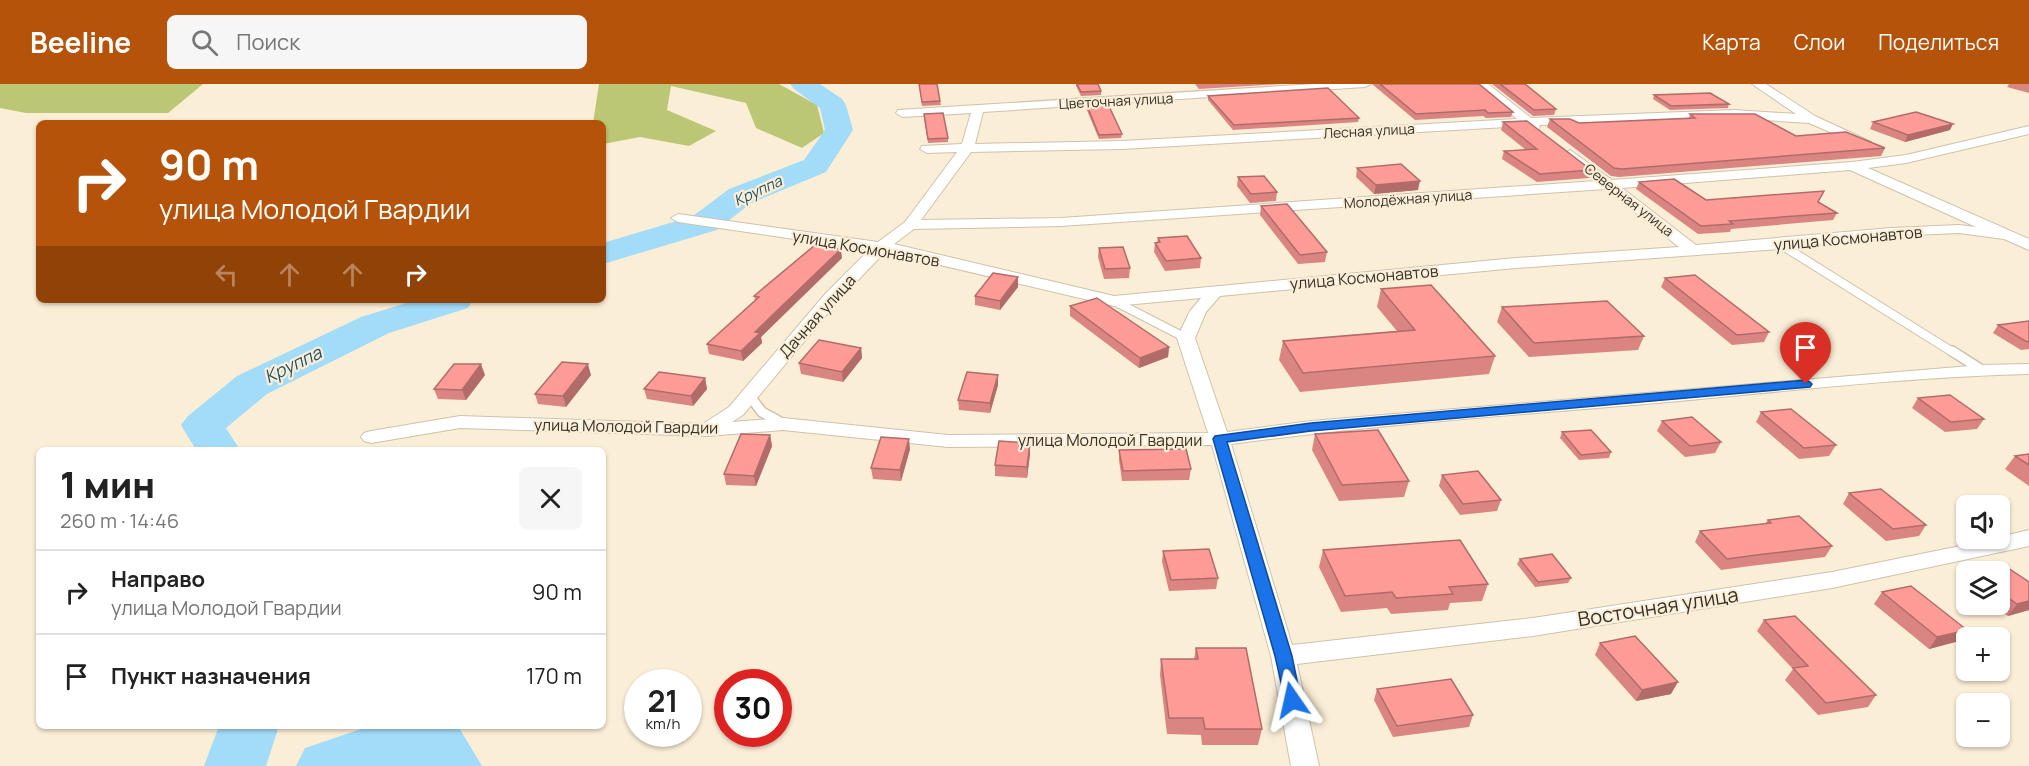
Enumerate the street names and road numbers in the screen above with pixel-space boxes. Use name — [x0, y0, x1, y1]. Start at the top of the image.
street label: Цветочная улица — [1058, 88, 1174, 113]
street label: Лесная улица — [1323, 119, 1415, 142]
street label: Северная улица — [1581, 159, 1678, 240]
street label: Молодёжная улица — [1343, 185, 1473, 212]
street label: улица Космонавтов — [1773, 221, 1924, 255]
street label: улица Космонавтов — [791, 224, 942, 272]
street label: улица Космонавтов — [1289, 260, 1440, 294]
street label: Дачная улица — [774, 270, 860, 362]
street label: улица Молодой Гвардии — [534, 413, 718, 439]
street label: улица Молодой Гвардии — [1018, 429, 1202, 451]
street label: Восточная улица — [1576, 580, 1740, 633]

